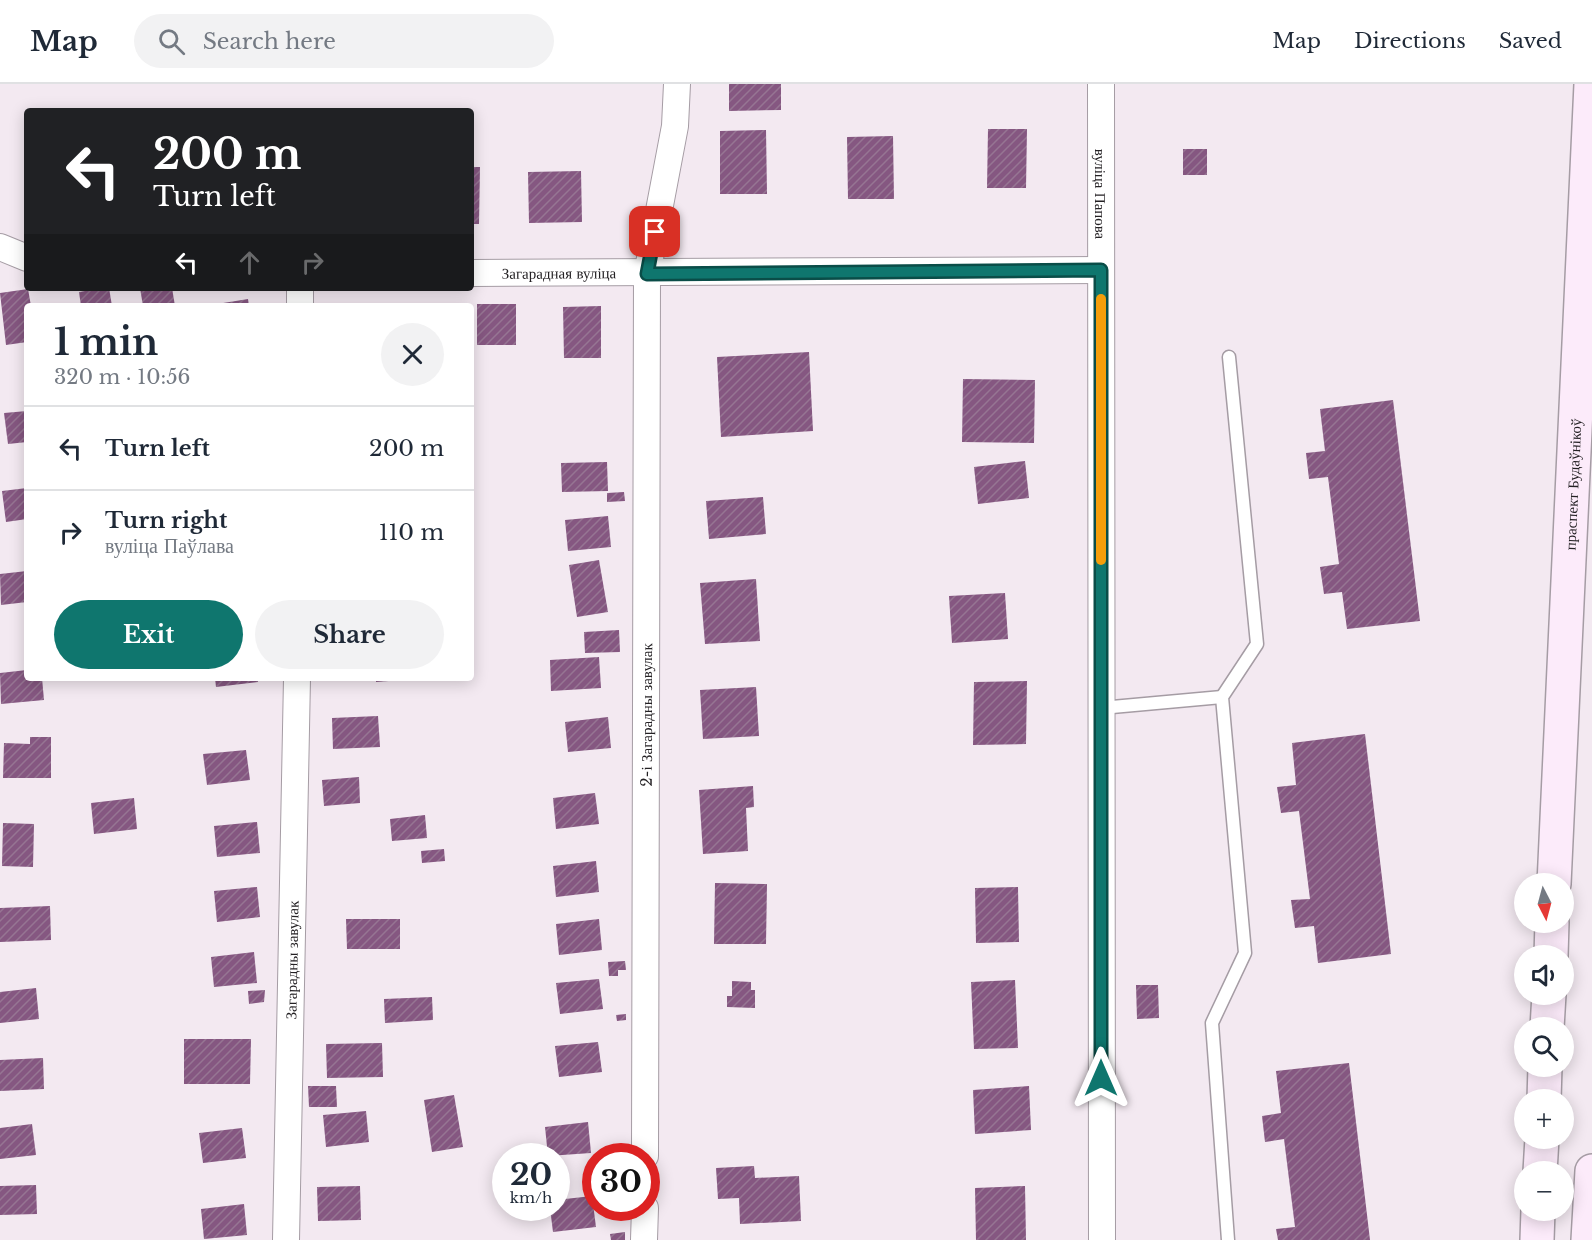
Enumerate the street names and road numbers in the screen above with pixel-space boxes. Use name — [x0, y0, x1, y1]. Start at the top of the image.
street label: вуліца Папова — [1092, 149, 1111, 240]
street label: Загарадная вуліца — [502, 263, 617, 282]
street label: праспект Будаўнікоў — [1560, 418, 1585, 551]
street label: 2-і Загарадны завулак — [636, 643, 656, 787]
street label: Загарадны завулак — [281, 900, 302, 1020]

